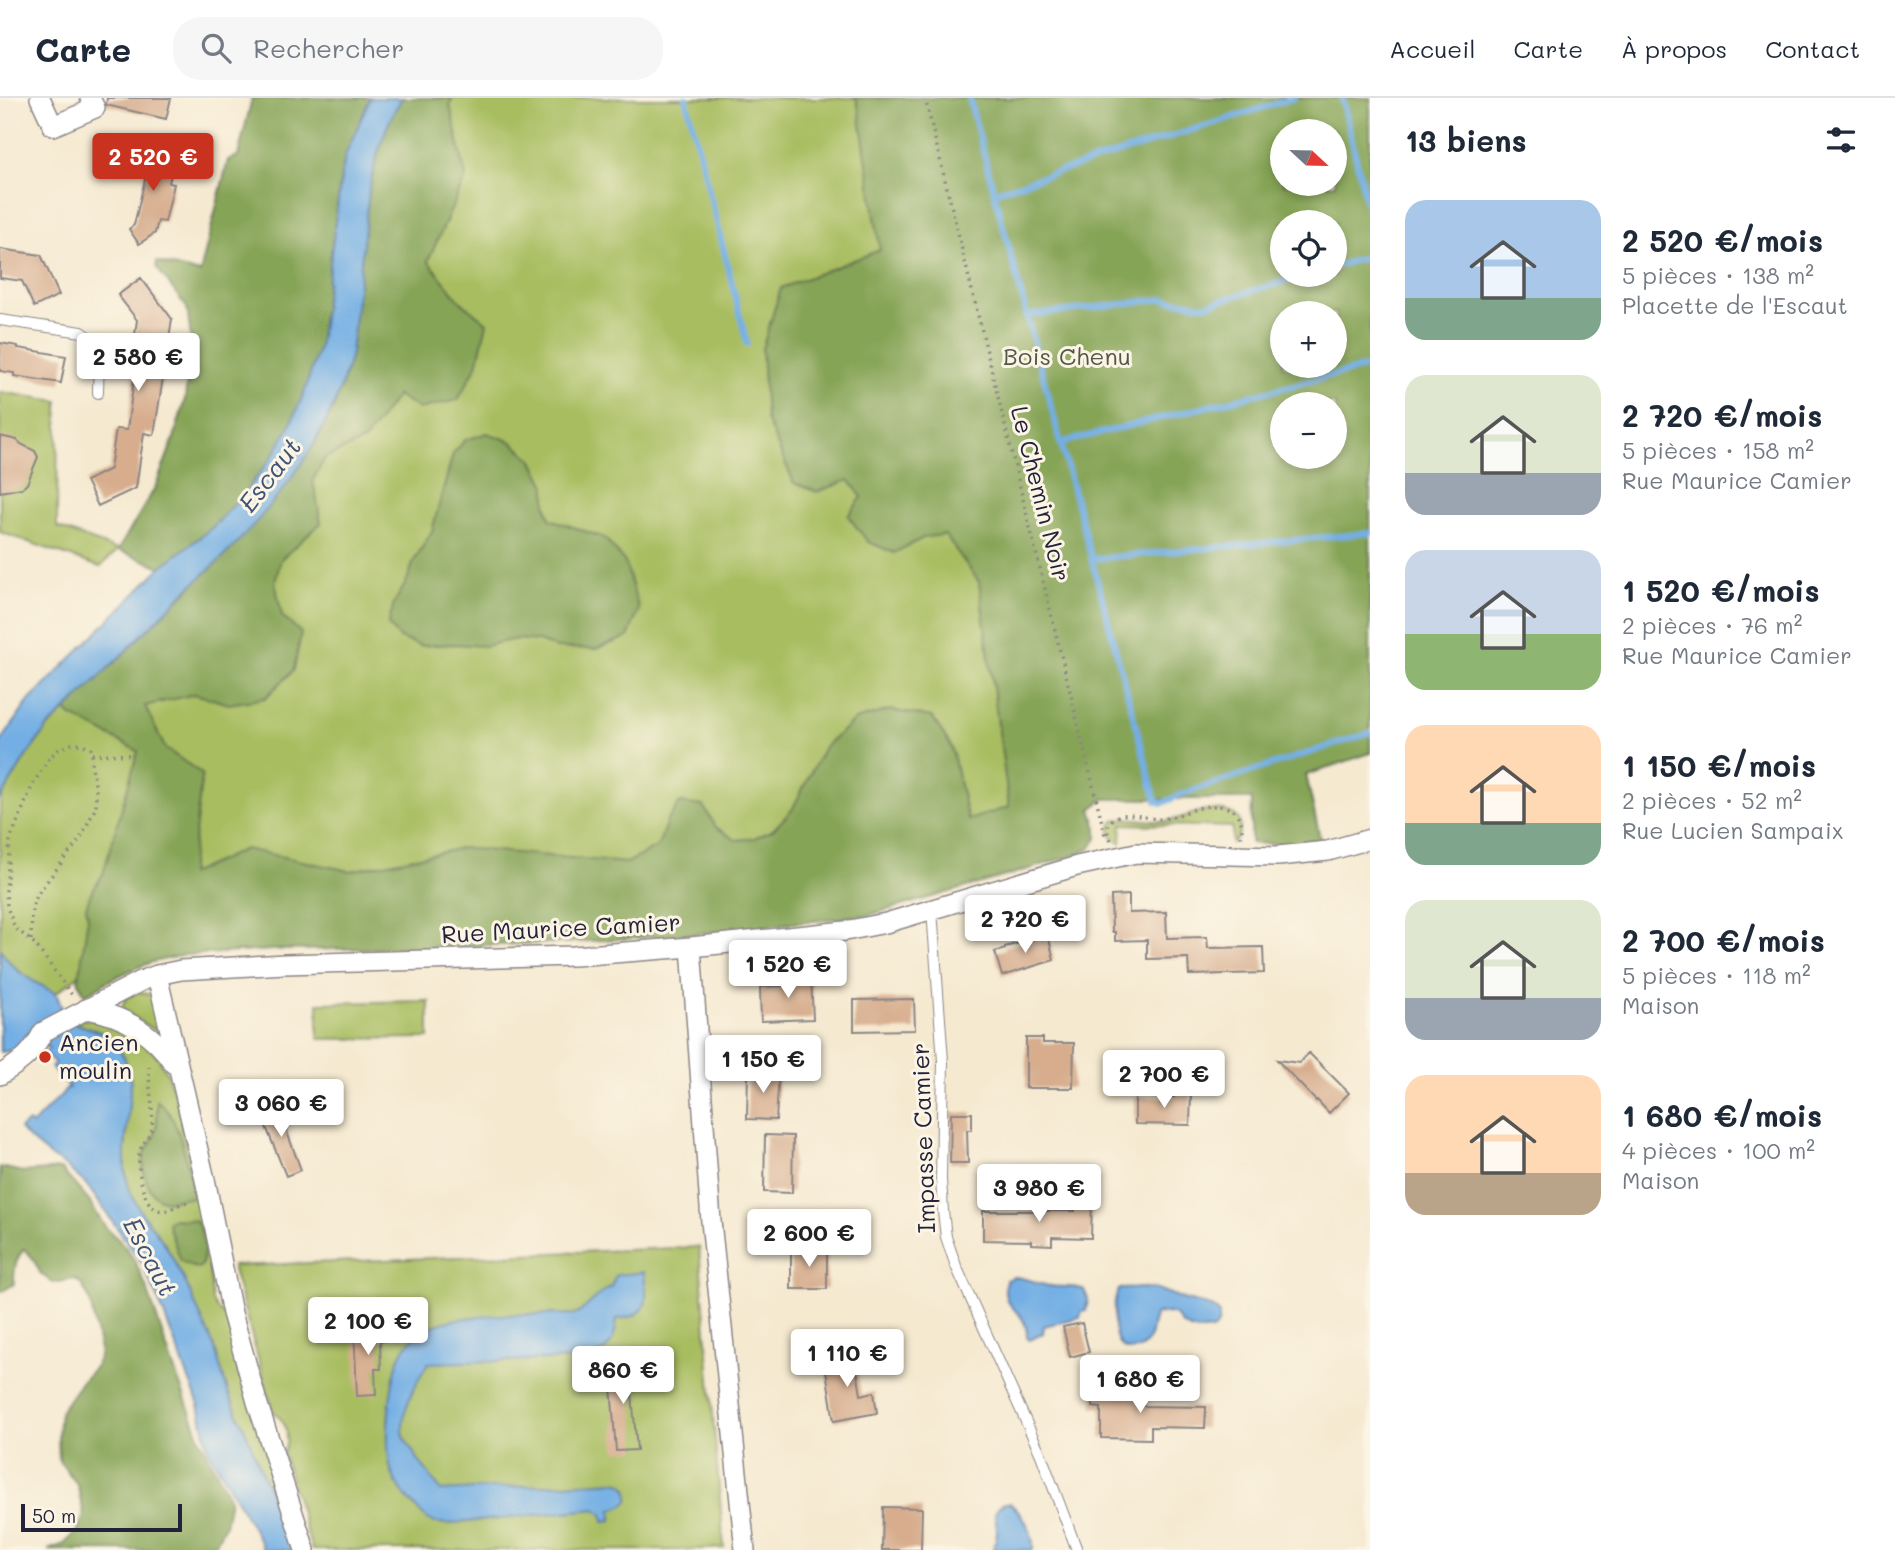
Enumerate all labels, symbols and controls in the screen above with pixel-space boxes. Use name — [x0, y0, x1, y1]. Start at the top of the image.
search box — [173, 17, 663, 80]
text: Carte — [35, 27, 131, 70]
icon: search — [197, 29, 235, 67]
text: Rechercher — [253, 31, 404, 65]
text: Accueil — [1389, 33, 1475, 64]
text: Carte — [1513, 33, 1583, 64]
text: À propos — [1621, 33, 1727, 64]
text: Contact — [1765, 33, 1860, 64]
north arrow — [1270, 119, 1348, 196]
map controls — [1270, 119, 1347, 469]
text: 13 biens — [1405, 120, 1527, 160]
icon: filters — [1822, 121, 1860, 159]
pin: 2 520 € — [88, 134, 218, 193]
text: 2 520 € — [108, 141, 198, 171]
button: locate — [1270, 210, 1347, 287]
text: 2 520 €/mois — [1622, 220, 1823, 260]
icon: home — [1461, 228, 1545, 312]
text: 5 pièces · 138 m² — [1622, 260, 1814, 290]
text: Placette de l'Escaut — [1622, 290, 1848, 320]
button: + — [1270, 301, 1347, 378]
pin: 2 580 € — [73, 334, 203, 393]
park label: Bois Chenu — [1003, 340, 1131, 371]
text: 2 580 € — [93, 341, 183, 371]
button: − — [1270, 392, 1347, 469]
text: 2 720 €/mois — [1622, 395, 1822, 435]
street label: Le Chemin Noir — [1005, 403, 1078, 584]
icon: home — [1461, 403, 1545, 487]
water label: Escaut — [230, 430, 308, 518]
text: 5 pièces · 158 m² — [1622, 435, 1814, 465]
text: Rue Maurice Camier — [1622, 465, 1852, 495]
text: 1 520 €/mois — [1622, 570, 1820, 610]
icon: home — [1461, 578, 1545, 662]
text: 2 pièces · 76 m² — [1622, 610, 1802, 640]
text: Rue Maurice Camier — [1622, 640, 1852, 670]
text: 1 150 €/mois — [1622, 745, 1816, 785]
icon: home — [1461, 753, 1545, 837]
text: 2 pièces · 52 m² — [1622, 785, 1802, 815]
text: Rue Lucien Sampaix — [1622, 815, 1843, 845]
pin: 2 720 € — [960, 896, 1090, 955]
text: 2 720 € — [981, 903, 1069, 933]
street label: Rue Maurice Camier — [440, 906, 681, 949]
text: 2 700 €/mois — [1622, 920, 1825, 960]
icon: home — [1461, 928, 1545, 1012]
pin: 1 520 € — [723, 940, 853, 1000]
text: 1 520 € — [745, 948, 831, 978]
text: 5 pièces · 118 m² — [1622, 960, 1811, 990]
text: Maison — [1622, 990, 1699, 1020]
place label: Ancien moulin — [59, 1026, 139, 1085]
pin: 1 150 € — [698, 1035, 828, 1095]
street label: Impasse Camier — [904, 1042, 941, 1234]
text: 1 150 € — [721, 1043, 805, 1073]
marker: Ancien moulin — [37, 1049, 53, 1065]
pin: 2 700 € — [1099, 1051, 1229, 1110]
text: 2 700 € — [1119, 1058, 1209, 1088]
pin: 3 060 € — [216, 1080, 346, 1139]
text: 3 060 € — [235, 1087, 327, 1117]
text: 1 680 €/mois — [1622, 1095, 1822, 1135]
icon: home — [1461, 1103, 1545, 1187]
text: 4 pièces · 100 m² — [1622, 1135, 1815, 1165]
pin: 3 980 € — [974, 1164, 1104, 1224]
text: Maison — [1622, 1165, 1699, 1195]
text: 3 980 € — [993, 1172, 1085, 1202]
pin: 2 600 € — [744, 1210, 874, 1269]
water label: Escaut — [116, 1211, 186, 1302]
text: 2 600 € — [763, 1217, 855, 1247]
pin: 2 100 € — [303, 1298, 433, 1357]
text: 2 100 € — [324, 1305, 412, 1335]
pin: 1 110 € — [782, 1330, 912, 1389]
text: 1 110 € — [807, 1337, 887, 1367]
pin: 860 € — [574, 1346, 672, 1406]
text: 860 € — [588, 1354, 658, 1384]
pin: 1 680 € — [1075, 1356, 1205, 1415]
text: 1 680 € — [1096, 1363, 1184, 1393]
scale bar — [21, 1501, 182, 1533]
text: 50 m — [32, 1503, 76, 1528]

